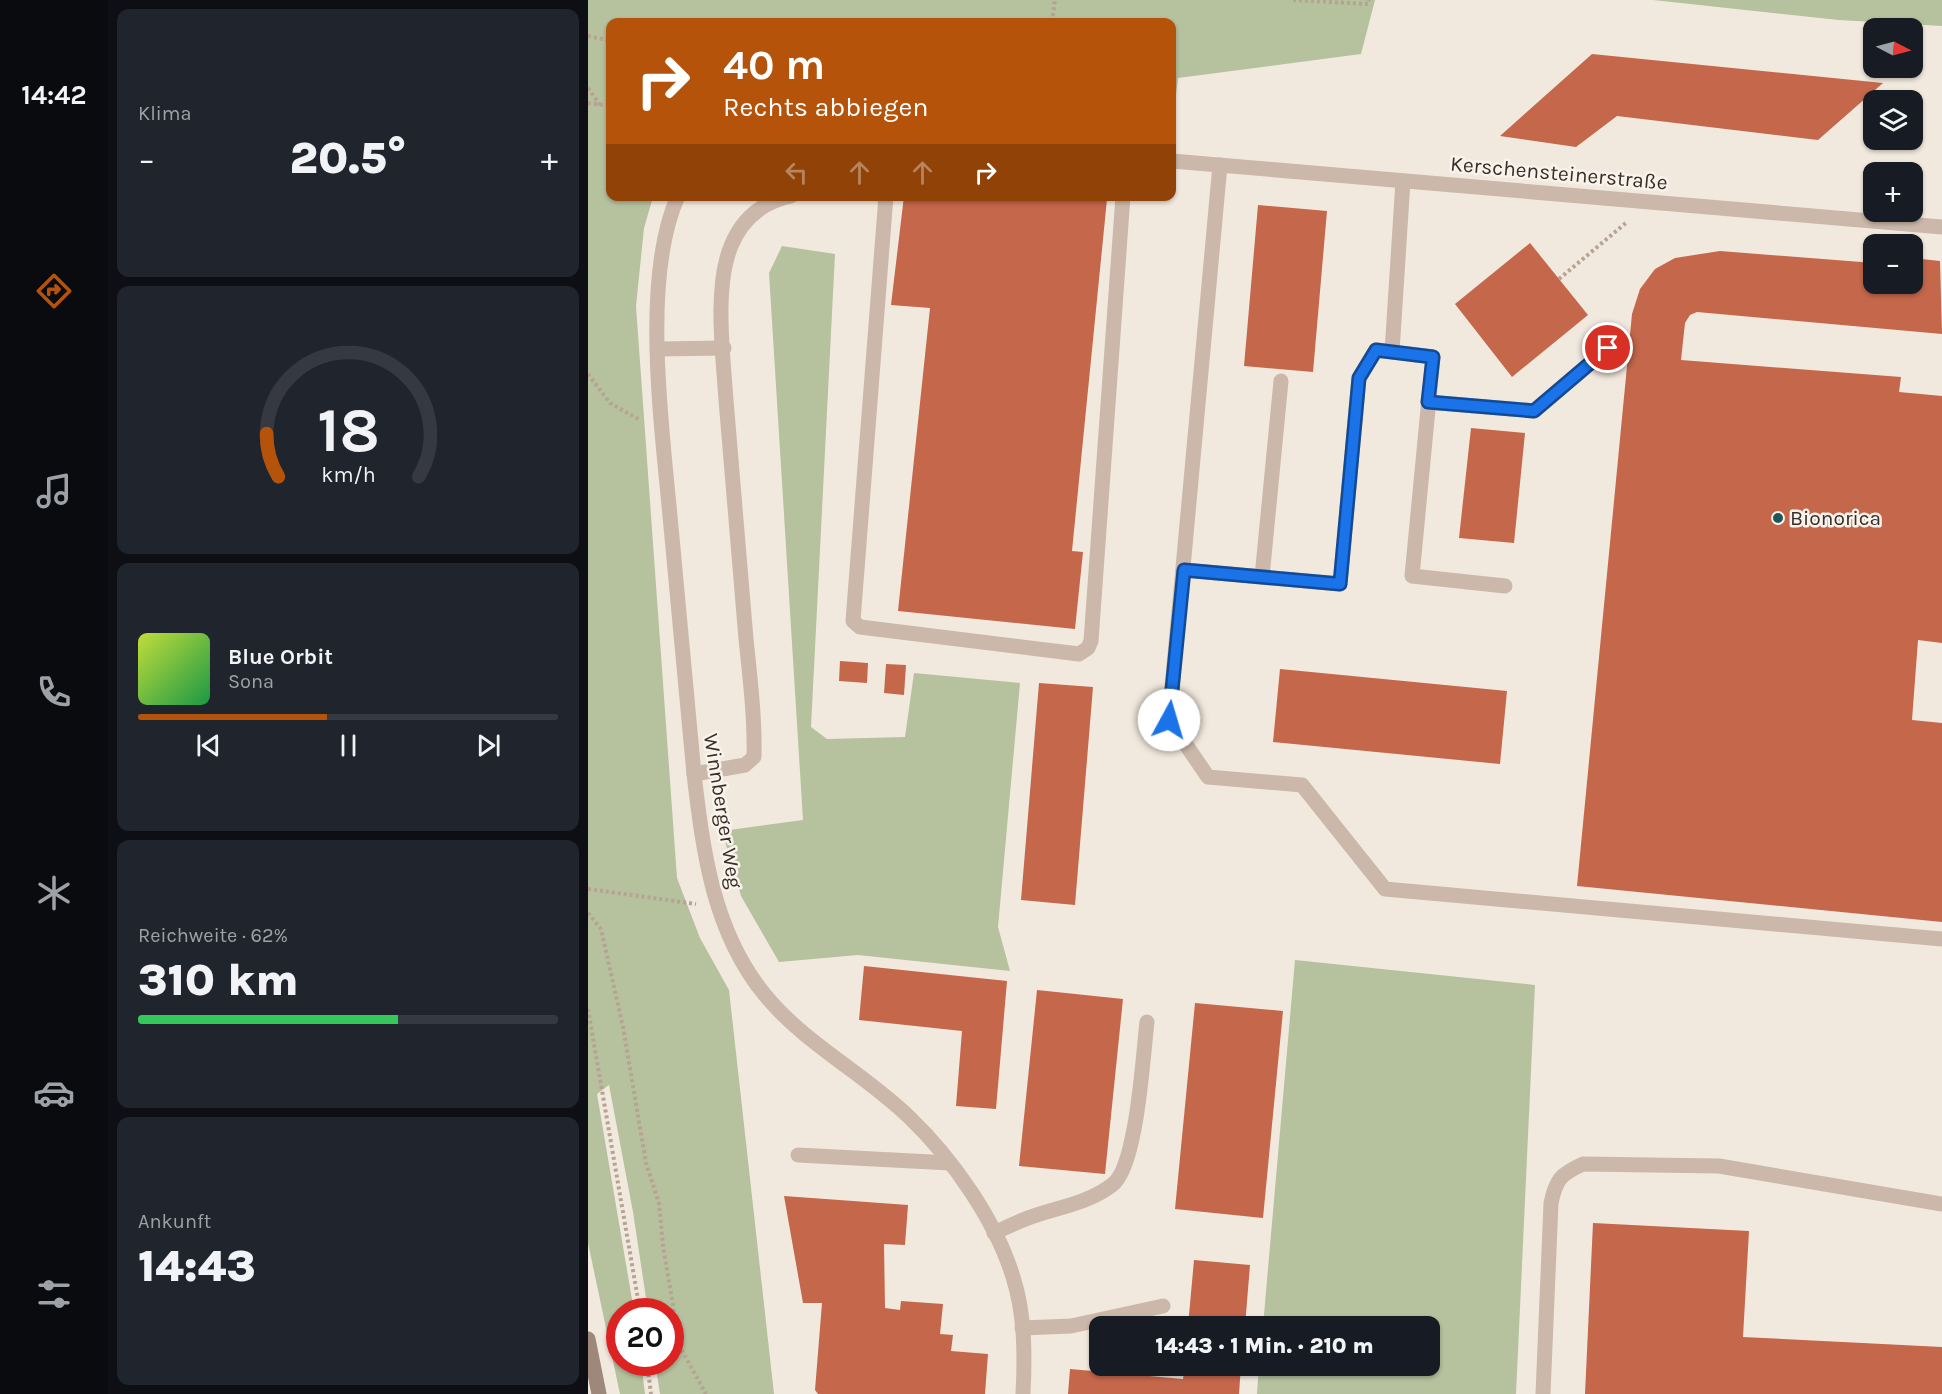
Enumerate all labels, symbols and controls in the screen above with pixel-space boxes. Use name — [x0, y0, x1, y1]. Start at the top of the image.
north arrow — [1863, 18, 1923, 78]
map controls — [1863, 18, 1923, 294]
text: 40 m — [723, 40, 825, 90]
icon: right — [624, 42, 702, 120]
text: 14:42 — [21, 79, 87, 111]
button: layers — [1863, 90, 1923, 150]
text: Rechts abbiegen — [723, 91, 929, 123]
text: Klima — [138, 102, 191, 125]
text: 20.5° — [290, 132, 406, 184]
text: − — [138, 140, 155, 178]
text: + — [541, 140, 558, 178]
street label: Kerschensteinerstraße — [1449, 152, 1669, 194]
icon: left — [780, 156, 813, 189]
icon: ahead — [843, 156, 876, 189]
icon: ahead — [906, 156, 939, 189]
icon: right — [969, 156, 1002, 189]
button: + — [1863, 162, 1923, 222]
button: − — [1863, 234, 1923, 294]
icon: directions — [33, 270, 75, 312]
pin — [1582, 322, 1633, 373]
icon: arrive — [1591, 331, 1624, 364]
text: 18 — [317, 394, 379, 467]
text: km/h — [321, 462, 375, 487]
icon: music — [33, 470, 75, 512]
place label: Bionorica — [1790, 506, 1881, 530]
marker: Bionorica — [1771, 511, 1785, 525]
text: Blue Orbit — [228, 644, 333, 670]
text: Sona — [228, 670, 274, 693]
icon: phone — [33, 671, 75, 713]
position arrow — [1137, 688, 1201, 752]
icon: previous — [192, 729, 225, 762]
icon: pause — [332, 729, 365, 762]
icon: next — [472, 729, 505, 762]
street label: Winnberger Weg — [699, 732, 747, 890]
icon: climate — [33, 872, 75, 914]
text: Reichweite · 62% — [138, 924, 288, 947]
text: 310 km — [138, 954, 298, 1006]
icon: car — [33, 1072, 75, 1114]
text: Ankunft — [138, 1210, 211, 1233]
text: 14:43 — [138, 1240, 256, 1292]
icon: filters — [33, 1273, 75, 1315]
speed limit sign: 20 — [606, 1298, 684, 1376]
text: 14:43 · 1 Min. · 210 m — [1155, 1333, 1374, 1359]

